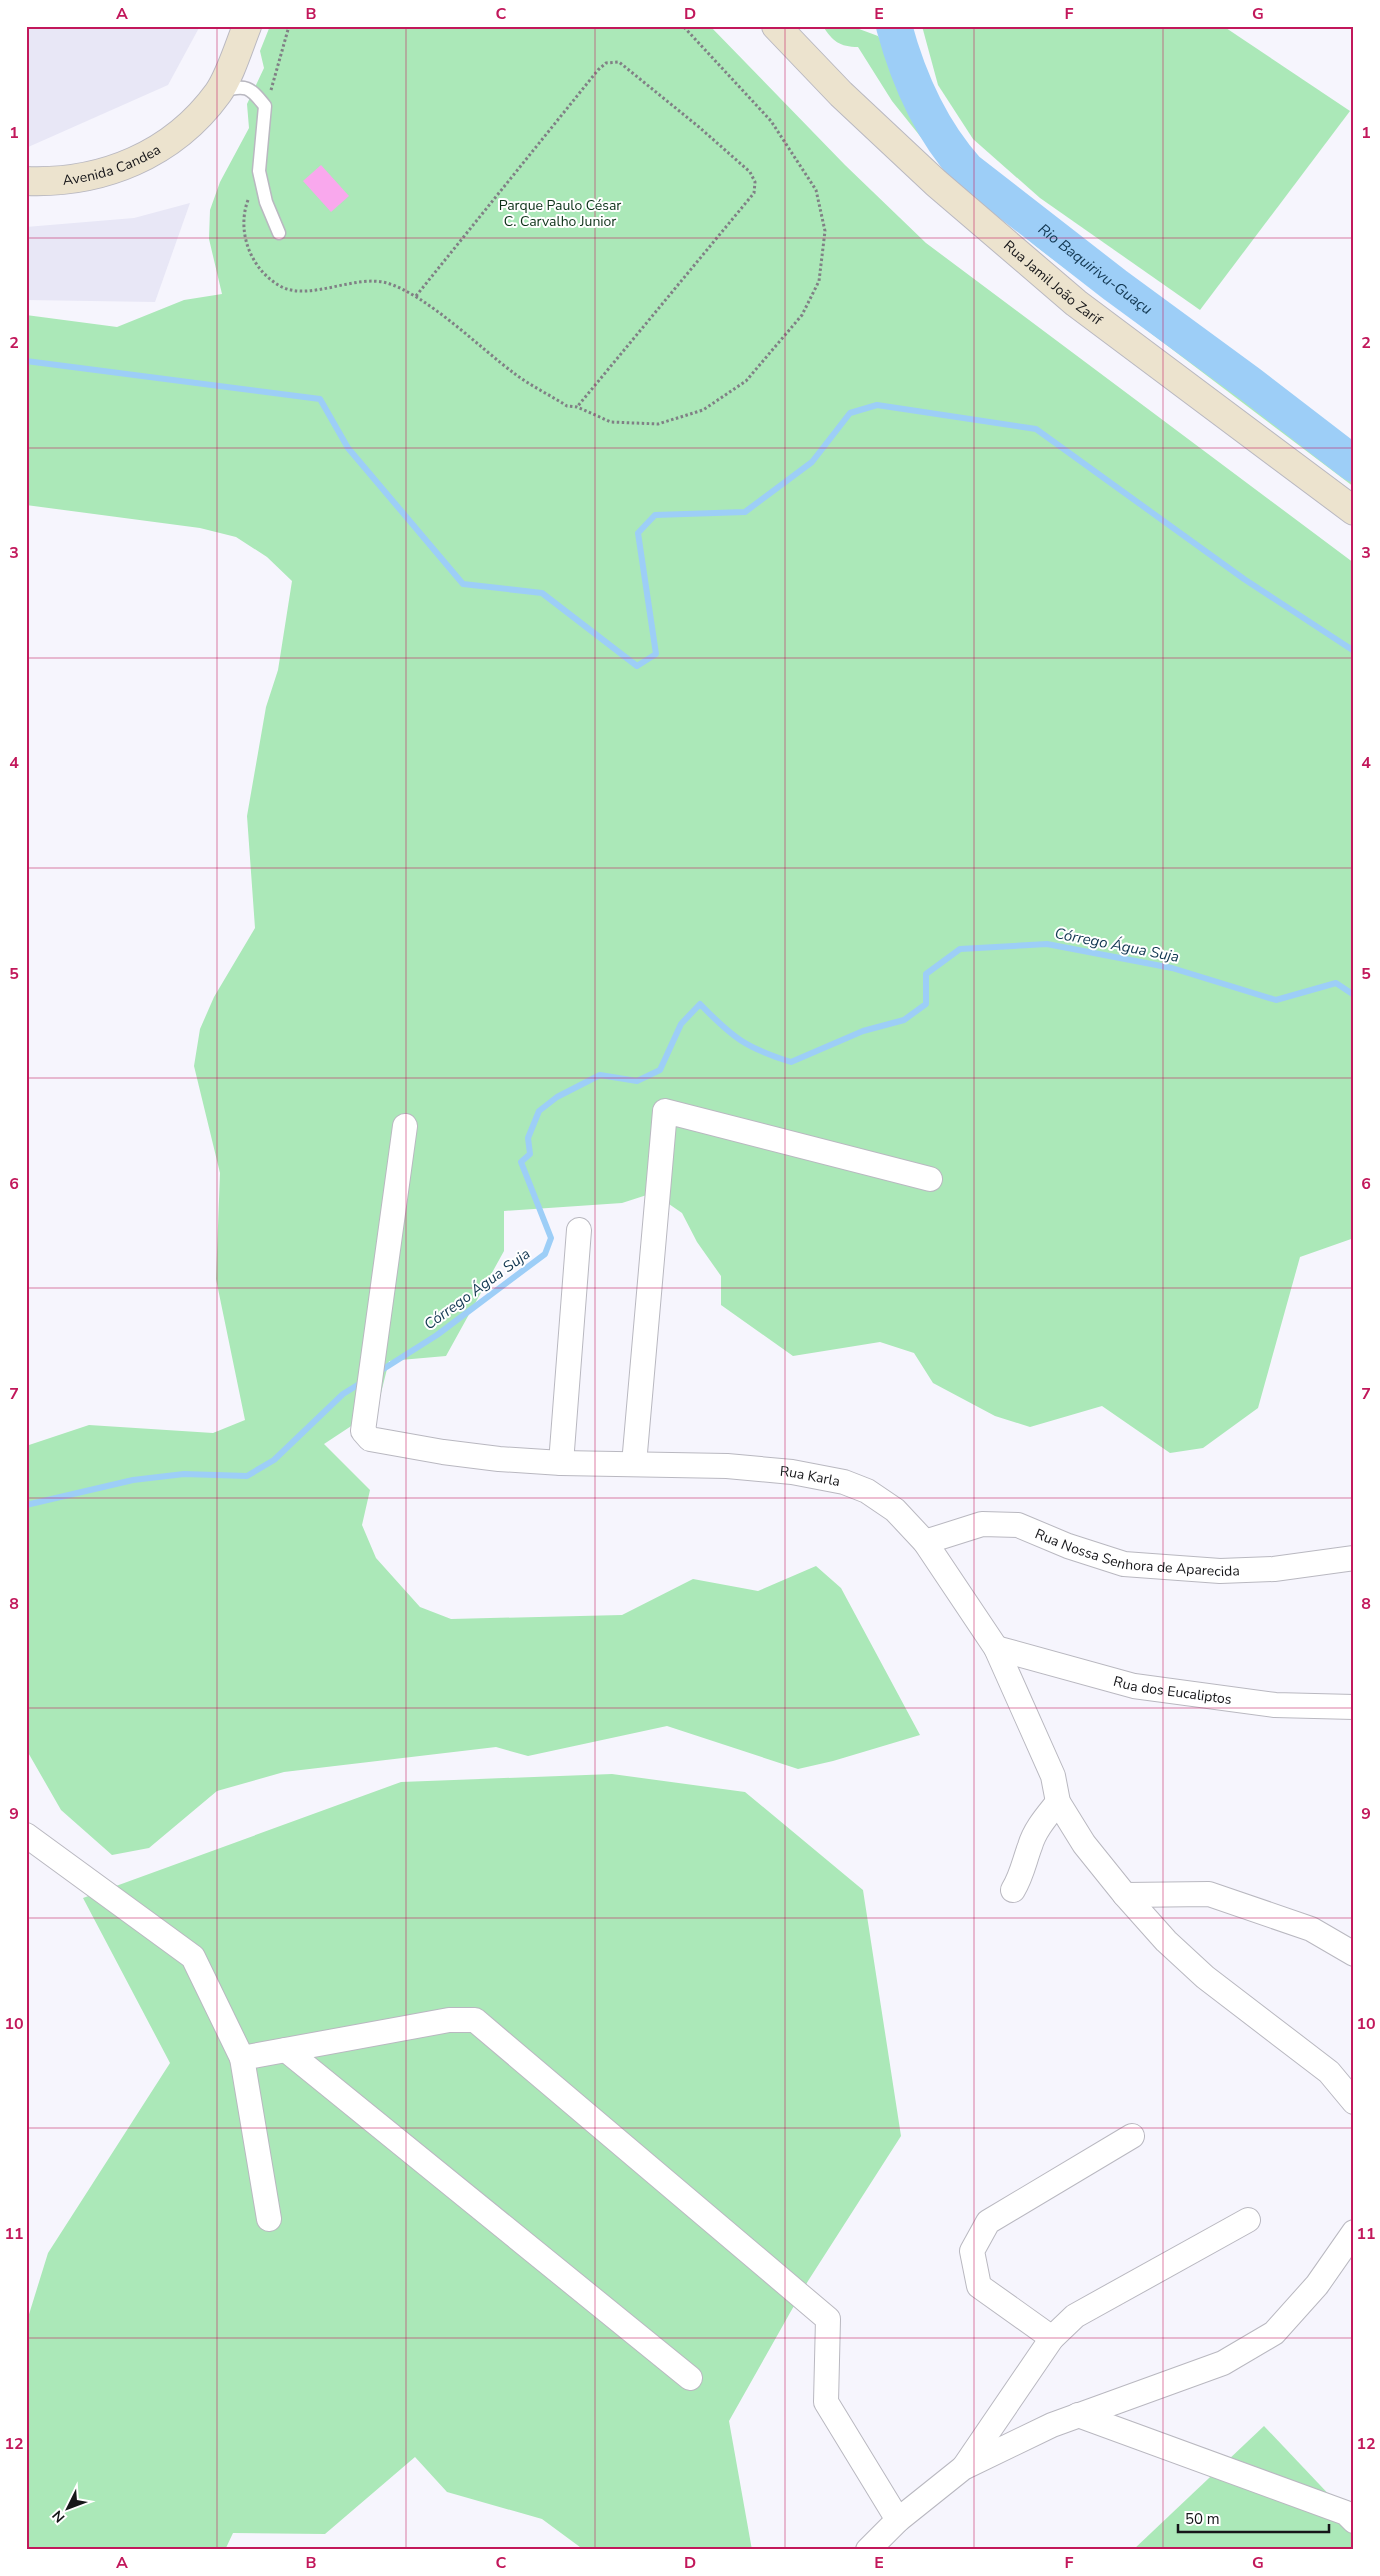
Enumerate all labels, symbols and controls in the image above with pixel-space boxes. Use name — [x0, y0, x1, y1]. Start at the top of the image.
text: A — [116, 3, 128, 25]
text: B — [305, 3, 317, 25]
text: C — [496, 3, 507, 25]
text: D — [684, 3, 696, 25]
text: E — [874, 3, 884, 25]
text: F — [1065, 3, 1074, 25]
text: G — [1252, 3, 1264, 25]
text: 1 — [9, 122, 19, 144]
text: 1 — [1361, 122, 1371, 144]
street label: Avenida Candea — [62, 140, 164, 190]
park label: Parque Paulo César C. Carvalho Junior — [499, 196, 621, 231]
water label: Rio Baquirivu-Guaçu — [1034, 219, 1156, 319]
street label: Rua Jamil João Zarif — [1000, 236, 1106, 330]
text: 2 — [9, 332, 19, 354]
text: 2 — [1361, 332, 1371, 354]
text: 3 — [9, 542, 19, 564]
text: 3 — [1361, 542, 1371, 564]
text: 4 — [9, 752, 19, 774]
text: 4 — [1361, 752, 1371, 774]
water label: Córrego Água Suja — [1053, 923, 1181, 967]
text: 5 — [9, 963, 19, 985]
text: 5 — [1361, 963, 1371, 985]
text: 6 — [9, 1173, 19, 1195]
text: 6 — [1361, 1173, 1371, 1195]
water label: Córrego Água Suja — [420, 1244, 534, 1334]
text: 7 — [9, 1383, 19, 1405]
text: 7 — [1361, 1383, 1371, 1405]
street label: Rua Karla — [779, 1462, 842, 1491]
street label: Rua Nossa Senhora de Aparecida — [1032, 1524, 1240, 1581]
text: 8 — [9, 1593, 19, 1615]
text: 8 — [1361, 1593, 1371, 1615]
street label: Rua dos Eucaliptos — [1111, 1672, 1233, 1709]
text: 9 — [9, 1803, 19, 1825]
text: 9 — [1361, 1803, 1371, 1825]
text: 10 — [4, 2013, 24, 2035]
text: 10 — [1356, 2013, 1376, 2035]
text: 11 — [4, 2223, 24, 2245]
text: 11 — [1356, 2223, 1376, 2245]
text: 12 — [4, 2433, 24, 2455]
text: 12 — [1356, 2433, 1376, 2455]
north arrow — [42, 2484, 92, 2534]
scale bar — [1178, 2501, 1329, 2533]
text: N — [48, 2506, 69, 2527]
text: 50 m — [1185, 2509, 1220, 2529]
text: A — [116, 2552, 128, 2574]
text: B — [305, 2552, 317, 2574]
text: C — [496, 2552, 507, 2574]
text: D — [684, 2552, 696, 2574]
text: E — [874, 2552, 884, 2574]
text: F — [1065, 2552, 1074, 2574]
text: G — [1252, 2552, 1264, 2574]

